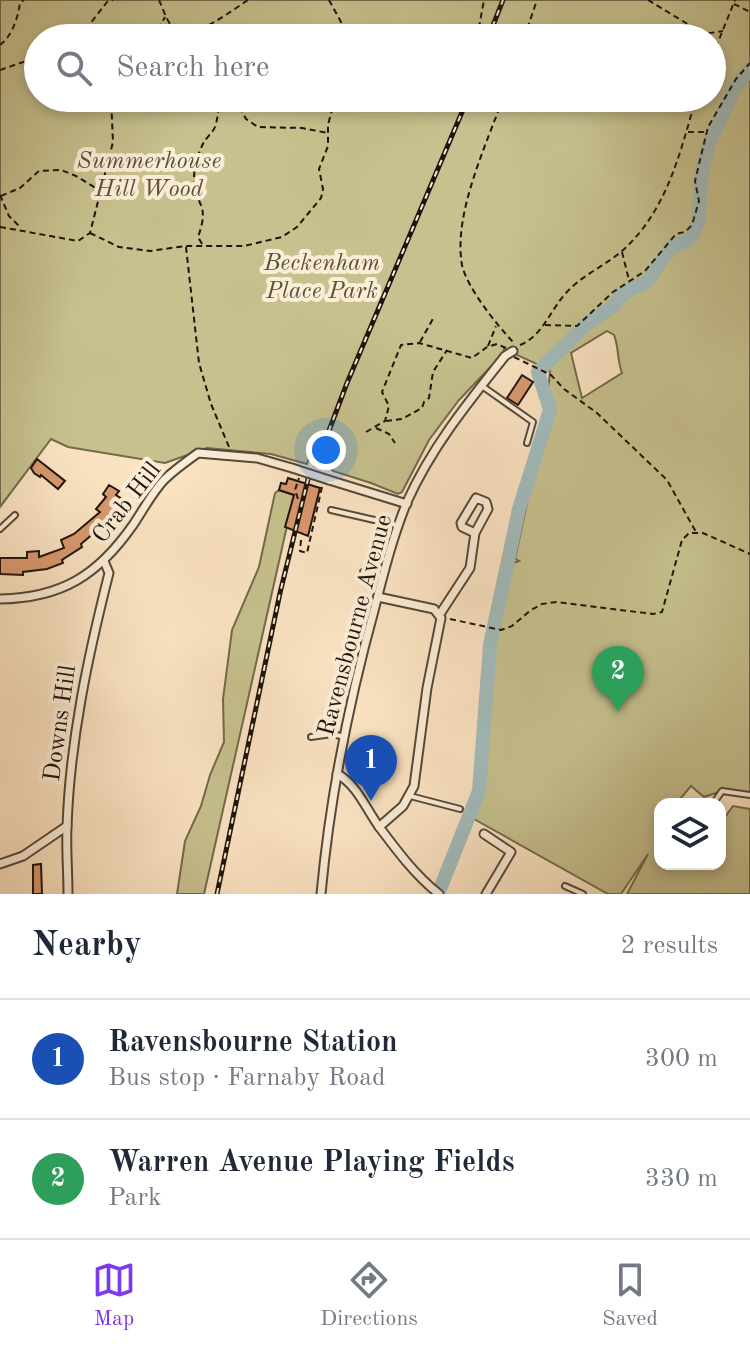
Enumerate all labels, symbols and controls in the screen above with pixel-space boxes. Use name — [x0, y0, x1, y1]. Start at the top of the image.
search box — [24, 24, 726, 112]
icon: search — [52, 46, 96, 90]
text: Search here — [116, 53, 270, 83]
park label: Summerhouse Hill Wood — [77, 150, 221, 202]
park label: Beckenham Place Park — [263, 252, 380, 304]
your location — [306, 430, 346, 470]
street label: Crab Hill — [89, 458, 166, 548]
street label: Ravensbourne Avenue — [315, 512, 397, 739]
pin: 2 — [592, 646, 644, 712]
street label: Downs Hill — [41, 664, 81, 783]
pin: 1 — [345, 735, 397, 801]
map controls — [654, 798, 726, 870]
button: layers — [654, 798, 726, 870]
text: Nearby — [32, 929, 142, 963]
text: 2 results — [620, 933, 718, 959]
text: Ravensbourne Station — [108, 1028, 398, 1058]
text: 1 — [50, 1046, 66, 1072]
text: 300 m — [645, 1046, 718, 1072]
text: Bus stop · Farnaby Road — [108, 1065, 386, 1091]
text: Warren Avenue Playing Fields — [108, 1148, 515, 1178]
text: 2 — [50, 1166, 66, 1192]
text: 330 m — [645, 1166, 718, 1192]
text: Park — [108, 1185, 162, 1211]
tab: Map — [92, 1258, 136, 1333]
tab: Directions — [320, 1258, 418, 1333]
tab: Saved — [602, 1258, 658, 1333]

